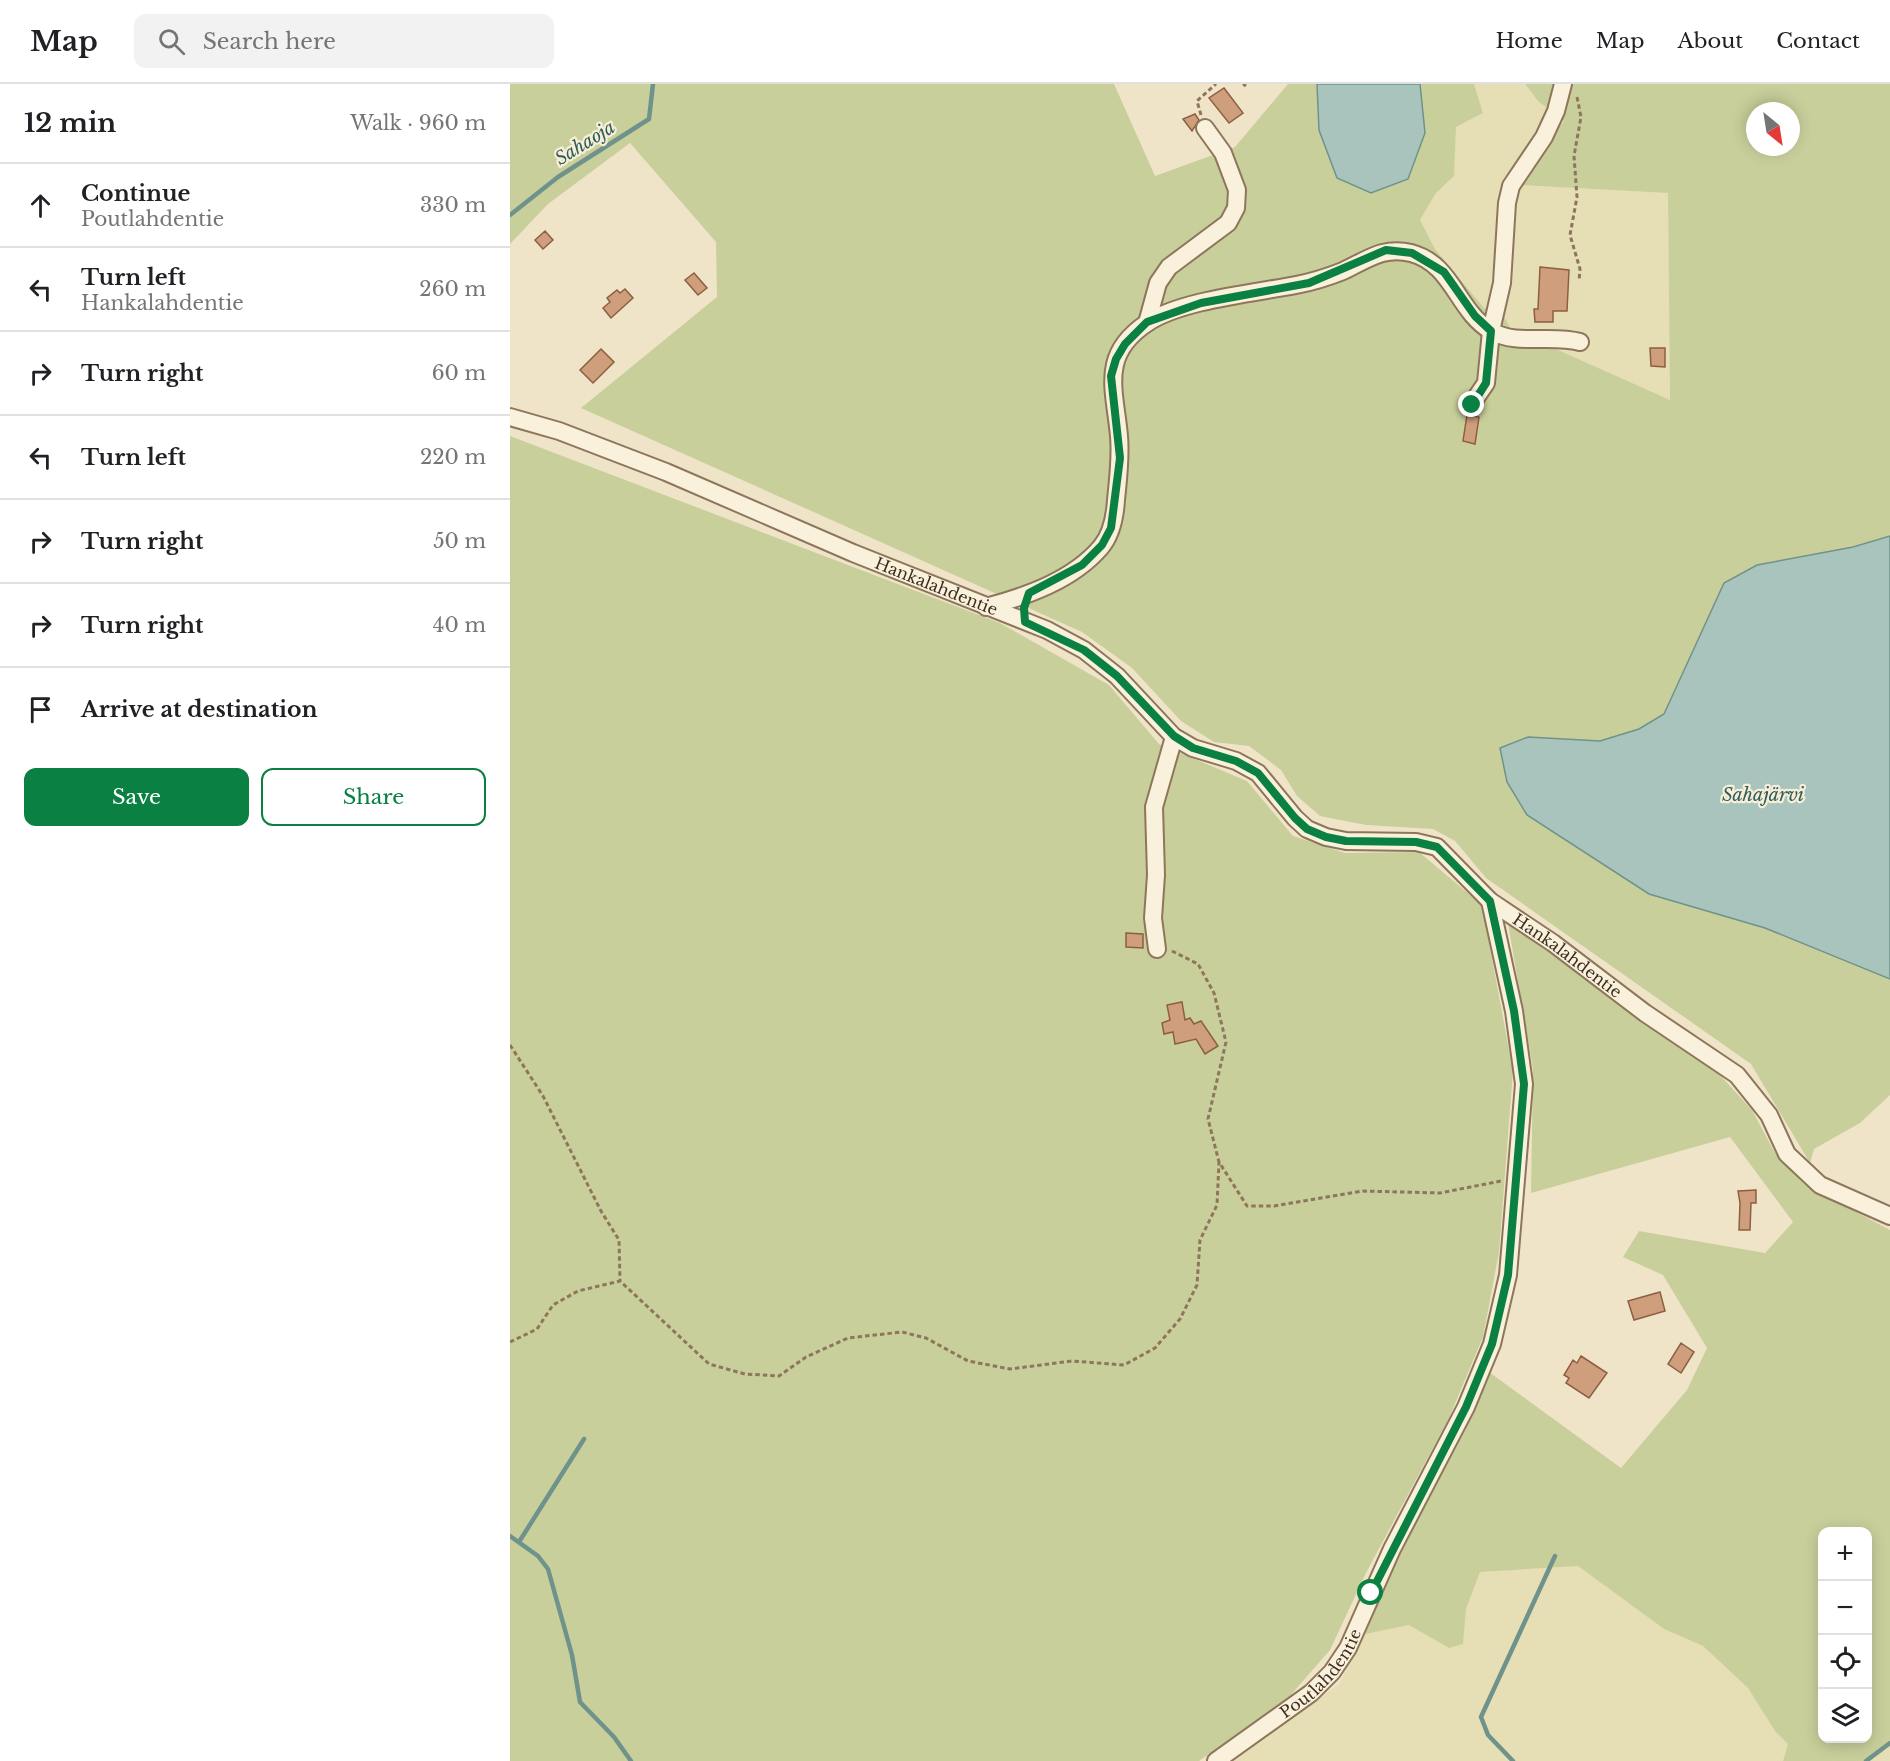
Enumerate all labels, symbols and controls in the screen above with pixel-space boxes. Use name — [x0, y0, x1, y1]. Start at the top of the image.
search box — [134, 14, 554, 68]
text: Map — [30, 24, 98, 59]
icon: search — [155, 25, 188, 58]
text: Search here — [203, 28, 336, 55]
text: Home — [1496, 28, 1563, 54]
text: Map — [1596, 28, 1644, 54]
text: About — [1677, 28, 1743, 54]
text: Contact — [1776, 28, 1860, 54]
north arrow — [1746, 102, 1800, 156]
text: 12 min — [24, 107, 116, 139]
text: Walk · 960 m — [350, 111, 486, 135]
water label: Sahaoja — [551, 116, 619, 170]
text: Continue — [81, 180, 190, 207]
icon: ahead — [24, 189, 57, 222]
text: 330 m — [420, 193, 486, 217]
text: Poutlahdentie — [81, 207, 224, 231]
text: Turn left — [81, 264, 186, 291]
icon: left — [24, 273, 57, 306]
text: 260 m — [419, 277, 486, 301]
text: Hankalahdentie — [81, 291, 244, 315]
icon: right — [24, 357, 57, 390]
text: Turn right — [81, 360, 203, 387]
text: 60 m — [432, 361, 486, 385]
route end — [1458, 391, 1484, 417]
icon: left — [24, 441, 57, 474]
text: Turn left — [81, 444, 186, 471]
text: 220 m — [420, 445, 486, 469]
icon: right — [24, 525, 57, 558]
text: Turn right — [81, 528, 203, 555]
text: 50 m — [433, 529, 486, 553]
street label: Hankalahdentie — [872, 553, 1001, 619]
icon: right — [24, 609, 57, 642]
text: Turn right — [81, 612, 203, 639]
text: 40 m — [433, 613, 486, 637]
icon: arrive — [24, 693, 57, 726]
text: Arrive at destination — [81, 696, 318, 723]
button: Save — [24, 768, 249, 826]
button: Share — [261, 768, 486, 826]
water label: Sahajärvi — [1722, 784, 1805, 806]
street label: Hankalahdentie — [1509, 909, 1626, 1002]
map controls — [1818, 1527, 1872, 1743]
button: + — [1818, 1527, 1872, 1581]
route start — [1357, 1579, 1383, 1605]
button: − — [1818, 1581, 1872, 1635]
street label: Poutlahdentie — [1276, 1626, 1365, 1722]
button: locate — [1818, 1635, 1872, 1689]
button: layers — [1818, 1689, 1872, 1743]

